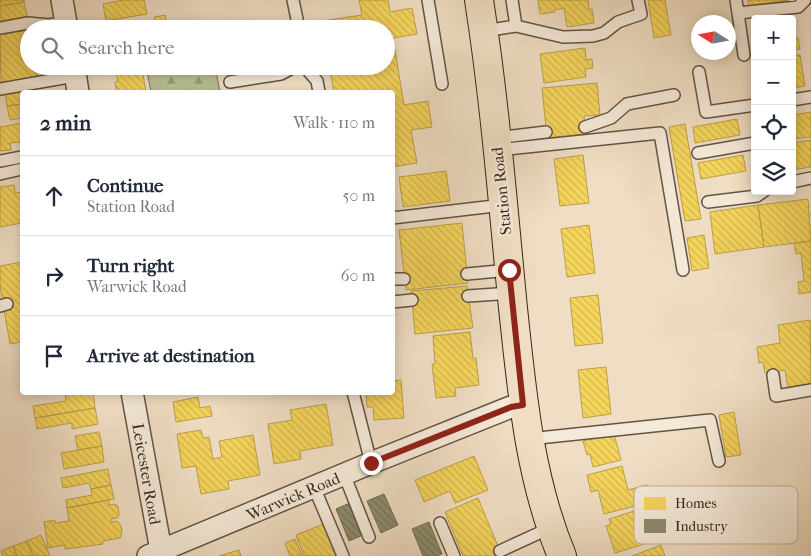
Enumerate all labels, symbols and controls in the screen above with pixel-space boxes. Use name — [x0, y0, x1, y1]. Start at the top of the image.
north arrow — [691, 15, 736, 60]
map controls — [751, 15, 796, 195]
button: + — [751, 15, 796, 60]
search box — [20, 20, 395, 75]
icon: search — [38, 34, 66, 62]
text: Search here — [78, 37, 174, 59]
button: − — [751, 60, 796, 105]
button: locate — [751, 105, 796, 150]
text: 2 min — [40, 111, 91, 135]
text: Walk · 110 m — [293, 113, 375, 132]
street label: Station Road — [487, 146, 516, 236]
button: layers — [751, 150, 796, 195]
text: Continue — [87, 175, 163, 197]
icon: ahead — [40, 182, 68, 210]
text: 50 m — [343, 186, 375, 205]
text: Station Road — [87, 197, 175, 216]
text: Turn right — [87, 255, 174, 277]
route start — [498, 259, 521, 282]
icon: right — [40, 262, 68, 290]
text: 60 m — [341, 266, 375, 285]
text: Warwick Road — [87, 277, 187, 296]
icon: arrive — [40, 342, 68, 370]
text: Arrive at destination — [87, 345, 255, 367]
street label: Leicester Road — [128, 422, 165, 527]
route end — [360, 452, 383, 475]
street label: Warwick Road — [243, 468, 343, 525]
legend — [634, 486, 798, 544]
text: Homes — [675, 495, 717, 512]
text: Industry — [675, 518, 728, 535]

